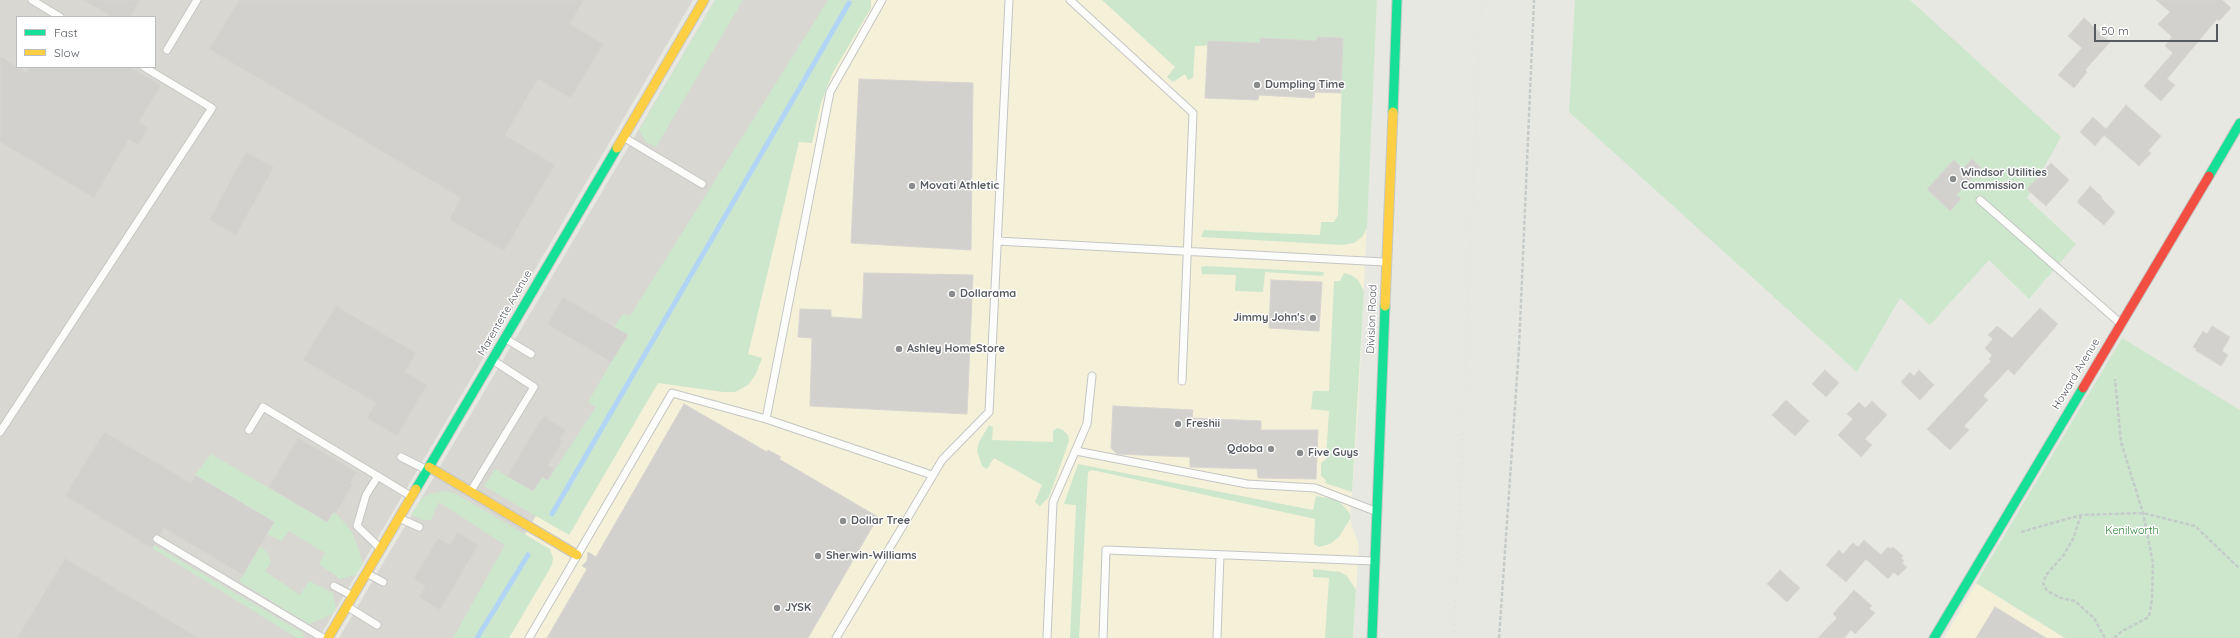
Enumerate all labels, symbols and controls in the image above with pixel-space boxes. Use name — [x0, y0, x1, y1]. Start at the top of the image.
legend — [16, 16, 156, 68]
scale bar — [2096, 16, 2220, 42]
text: 50 m — [2101, 23, 2129, 38]
text: Fast — [54, 25, 78, 40]
text: Slow — [54, 45, 80, 60]
place label: Dumpling Time — [1265, 78, 1345, 92]
marker: Dumpling Time — [1252, 80, 1262, 90]
place label: Windsor Utilities Commission — [1961, 166, 2047, 192]
marker: Windsor Utilities Commission — [1948, 174, 1958, 184]
place label: Movati Athletic — [920, 179, 999, 193]
marker: Movati Athletic — [907, 181, 917, 191]
street label: Marentette Avenue — [475, 268, 535, 358]
street label: Division Road — [1364, 284, 1380, 354]
place label: Dollarama — [960, 287, 1016, 301]
marker: Dollarama — [947, 289, 957, 299]
place label: Jimmy John's — [1233, 311, 1305, 325]
marker: Jimmy John's — [1308, 313, 1318, 323]
street label: Howard Avenue — [2050, 336, 2102, 412]
place label: Ashley HomeStore — [907, 342, 1005, 356]
marker: Ashley HomeStore — [894, 344, 904, 354]
place label: Freshii — [1186, 417, 1220, 431]
marker: Freshii — [1173, 419, 1183, 429]
place label: Qdoba — [1227, 442, 1263, 456]
marker: Qdoba — [1266, 444, 1276, 454]
place label: Five Guys — [1308, 446, 1358, 460]
marker: Five Guys — [1295, 448, 1305, 458]
place label: Dollar Tree — [851, 514, 910, 528]
marker: Dollar Tree — [838, 516, 848, 526]
park label: Kenilworth — [2105, 524, 2159, 538]
place label: Sherwin-Williams — [826, 549, 917, 563]
marker: Sherwin-Williams — [813, 551, 823, 561]
place label: JYSK — [785, 601, 811, 615]
marker: JYSK — [772, 603, 782, 613]

